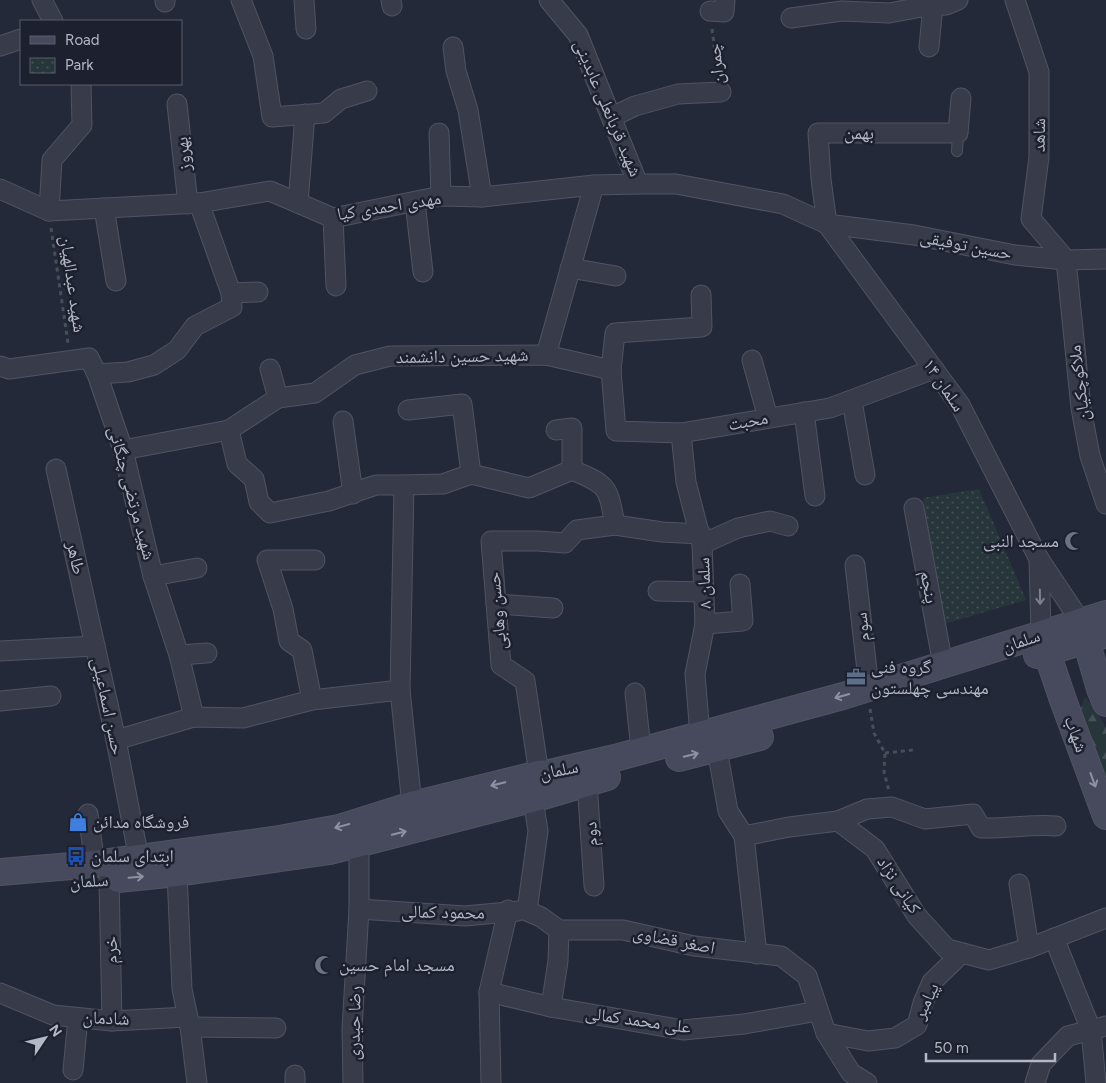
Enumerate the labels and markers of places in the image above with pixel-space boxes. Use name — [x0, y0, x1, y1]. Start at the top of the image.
place label: مسجد النبی — [983, 530, 1059, 552]
mosque icon: مسجد النبی — [1063, 530, 1085, 552]
place label: گروه فنی مهندسی چهلستون — [871, 656, 989, 699]
office icon: گروه فنی مهندسی چهلستون — [845, 666, 867, 688]
shop icon: فروشگاه مدائن — [67, 811, 89, 833]
place label: فروشگاه مدائن — [93, 811, 189, 833]
bus stop icon: ابتدای سلمان — [65, 845, 87, 867]
place label: ابتدای سلمان — [91, 845, 174, 867]
mosque icon: مسجد امام حسین — [313, 954, 335, 976]
place label: مسجد امام حسین — [339, 954, 455, 977]

